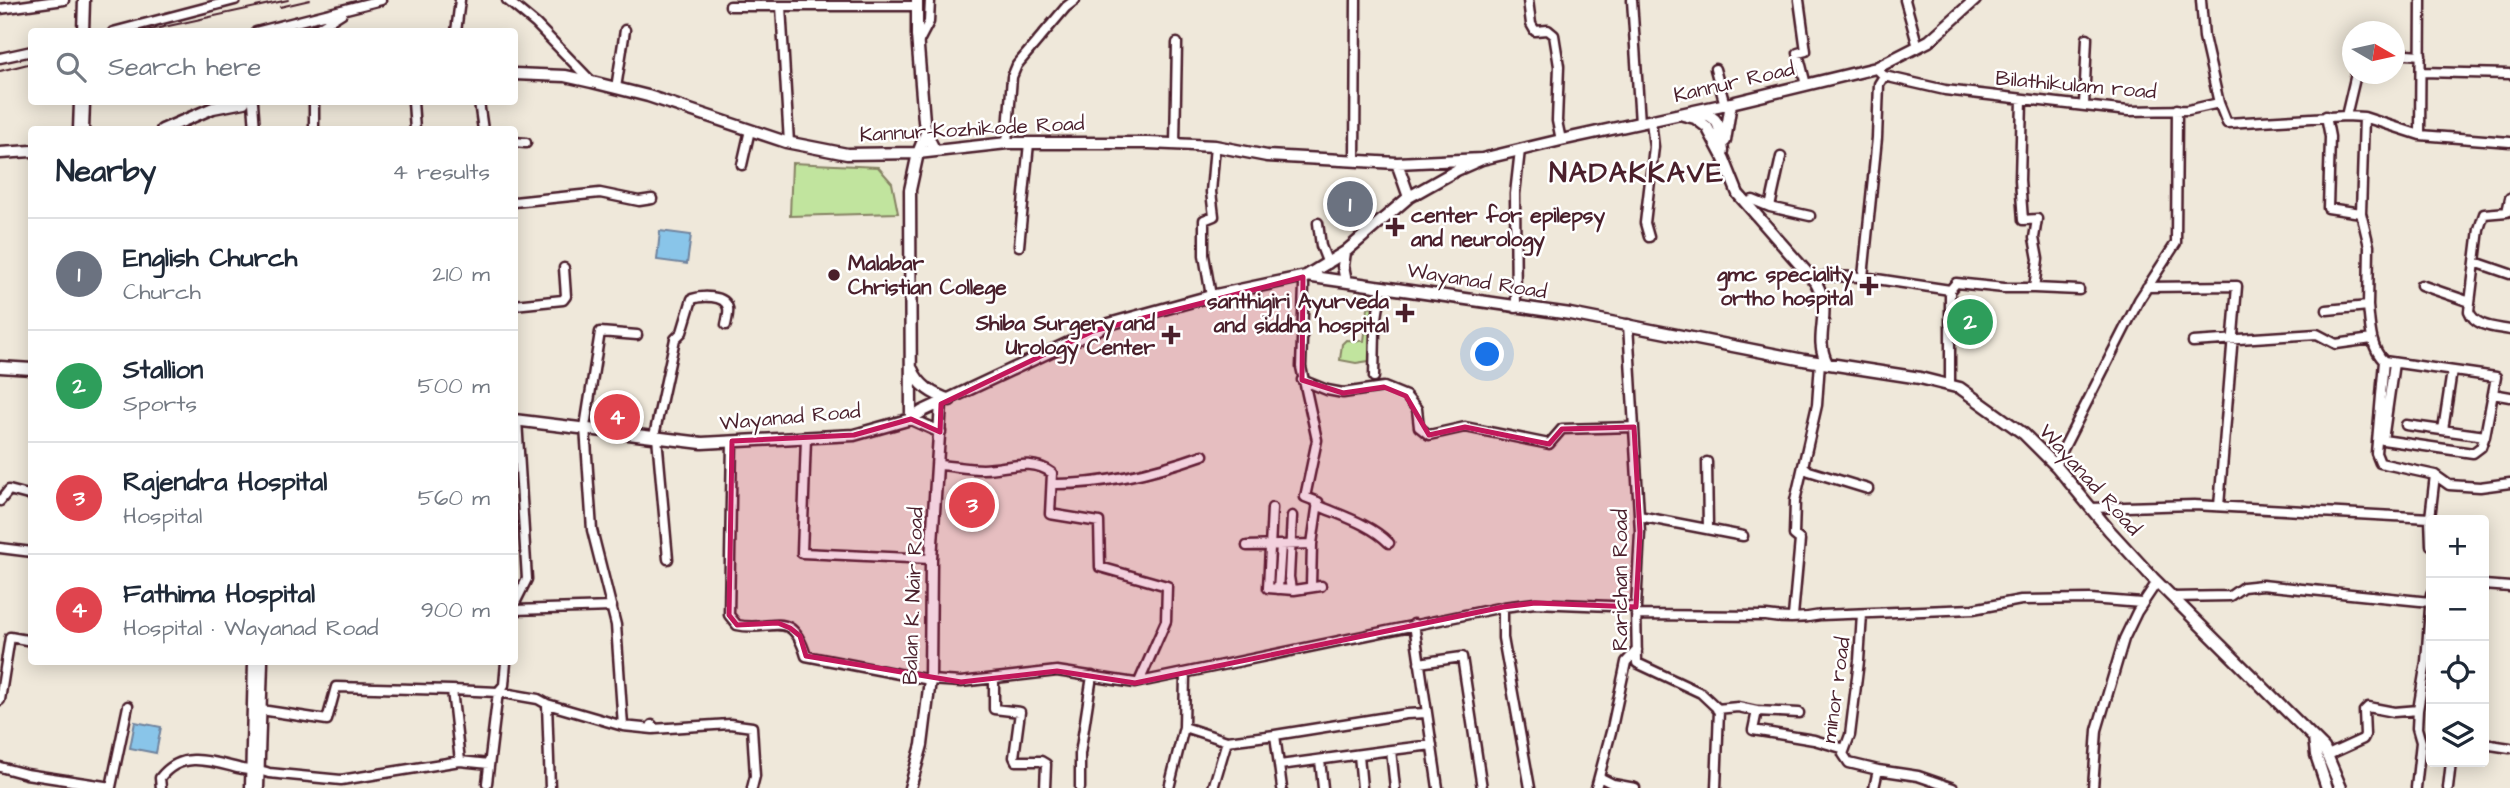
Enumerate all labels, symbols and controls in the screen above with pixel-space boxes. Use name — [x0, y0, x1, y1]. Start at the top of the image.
north arrow — [2342, 21, 2405, 84]
search box — [28, 28, 518, 105]
icon: search — [52, 48, 90, 86]
text: Search here — [108, 49, 261, 85]
street label: Kannur Road — [1671, 54, 1798, 110]
street label: Bilathikulam road — [1994, 64, 2158, 106]
street label: Kannur-Kozhikode Road — [859, 109, 1085, 149]
text: Nearby — [56, 151, 156, 193]
district label: NADAKKAVE — [1549, 154, 1725, 193]
text: 4 results — [392, 156, 490, 188]
pin: 1 — [1327, 178, 1373, 230]
place label: center for epilepsy and neurology — [1410, 201, 1605, 257]
marker: center for epilepsy and neurology — [1385, 217, 1405, 237]
text: English Church — [123, 240, 297, 276]
place label: Malabar Christian College — [848, 249, 1007, 304]
street label: Wayanad Road — [1405, 256, 1549, 308]
text: 1 — [78, 258, 80, 290]
text: 210 m — [432, 258, 490, 290]
place label: gmc speciality ortho hospital — [1717, 260, 1854, 314]
marker: Malabar Christian College — [826, 267, 842, 283]
text: Church — [123, 276, 201, 308]
marker: gmc speciality ortho hospital — [1859, 276, 1879, 296]
place label: santhigiri Ayurveda and siddha hospital — [1207, 287, 1390, 341]
pin: 2 — [1947, 296, 1993, 348]
marker: santhigiri Ayurveda and siddha hospital — [1395, 303, 1415, 323]
place label: Shiba Surgery and Urology Center — [975, 309, 1155, 365]
marker: Shiba Surgery and Urology Center — [1161, 325, 1181, 345]
your location — [1470, 337, 1504, 371]
text: Stallion — [123, 352, 203, 388]
text: 2 — [72, 370, 86, 402]
text: 500 m — [418, 370, 490, 402]
text: Sports — [123, 388, 197, 420]
pin: 4 — [594, 391, 640, 443]
street label: Wayanad Road — [718, 396, 862, 440]
street label: Wayanad Road — [2030, 418, 2148, 544]
text: Rajendra Hospital — [123, 464, 327, 500]
pin: 3 — [949, 479, 995, 531]
text: 3 — [73, 482, 85, 514]
text: 560 m — [418, 482, 490, 514]
text: Hospital — [123, 500, 202, 532]
street label: Balan K. Nair Road — [895, 506, 931, 685]
street label: Rarichan Road — [1606, 509, 1635, 651]
map controls — [2426, 515, 2489, 767]
button: + — [2426, 515, 2489, 578]
text: Fathima Hospital — [123, 576, 315, 612]
button: − — [2426, 578, 2489, 641]
text: 4 — [71, 594, 87, 626]
text: 900 m — [421, 594, 490, 626]
text: Hospital · Wayanad Road — [123, 612, 379, 644]
street label: minor road — [1814, 635, 1858, 745]
button: locate — [2426, 641, 2489, 704]
button: layers — [2426, 704, 2489, 767]

